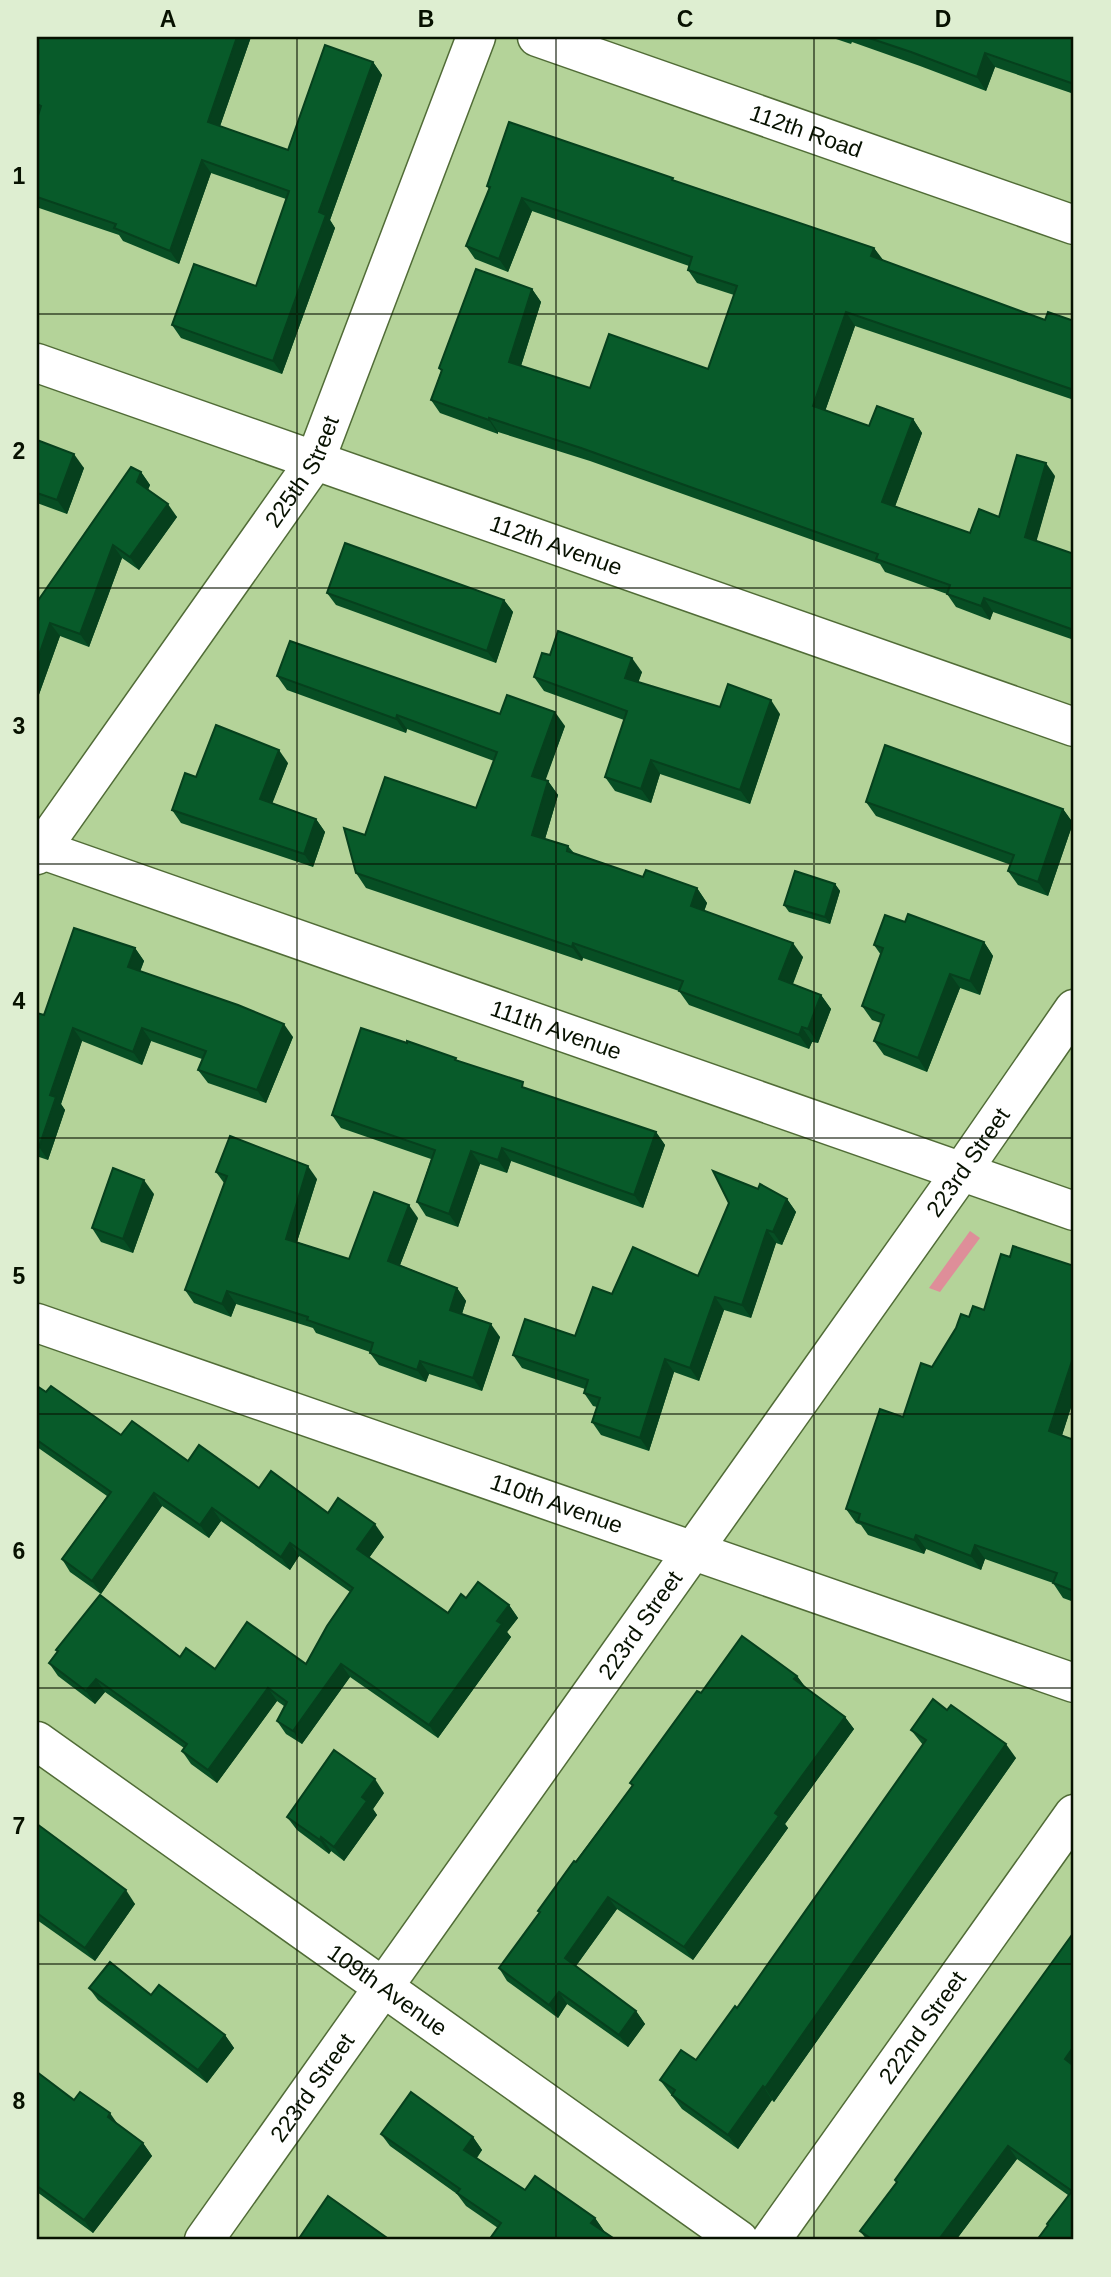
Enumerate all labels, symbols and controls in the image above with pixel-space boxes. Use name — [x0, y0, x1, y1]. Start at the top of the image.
text: A — [160, 6, 176, 32]
text: B — [418, 6, 434, 32]
text: C — [677, 6, 693, 32]
text: D — [935, 6, 951, 32]
street label: 112th Road — [746, 100, 866, 163]
text: 1 — [13, 163, 26, 189]
street label: 225th Street — [259, 411, 344, 532]
text: 2 — [13, 438, 25, 464]
street label: 112th Avenue — [486, 510, 626, 580]
text: 3 — [13, 713, 25, 739]
text: 4 — [13, 988, 26, 1014]
street label: 111th Avenue — [487, 995, 625, 1065]
street label: 223rd Street — [921, 1102, 1015, 1222]
text: 5 — [13, 1263, 26, 1289]
street label: 110th Avenue — [487, 1468, 626, 1538]
text: 6 — [13, 1538, 25, 1564]
street label: 223rd Street — [593, 1565, 688, 1684]
text: 7 — [13, 1813, 25, 1839]
street label: 109th Avenue — [323, 1939, 452, 2041]
street label: 222nd Street — [873, 1966, 971, 2089]
street label: 223rd Street — [265, 2028, 360, 2147]
text: 8 — [13, 2088, 26, 2114]

